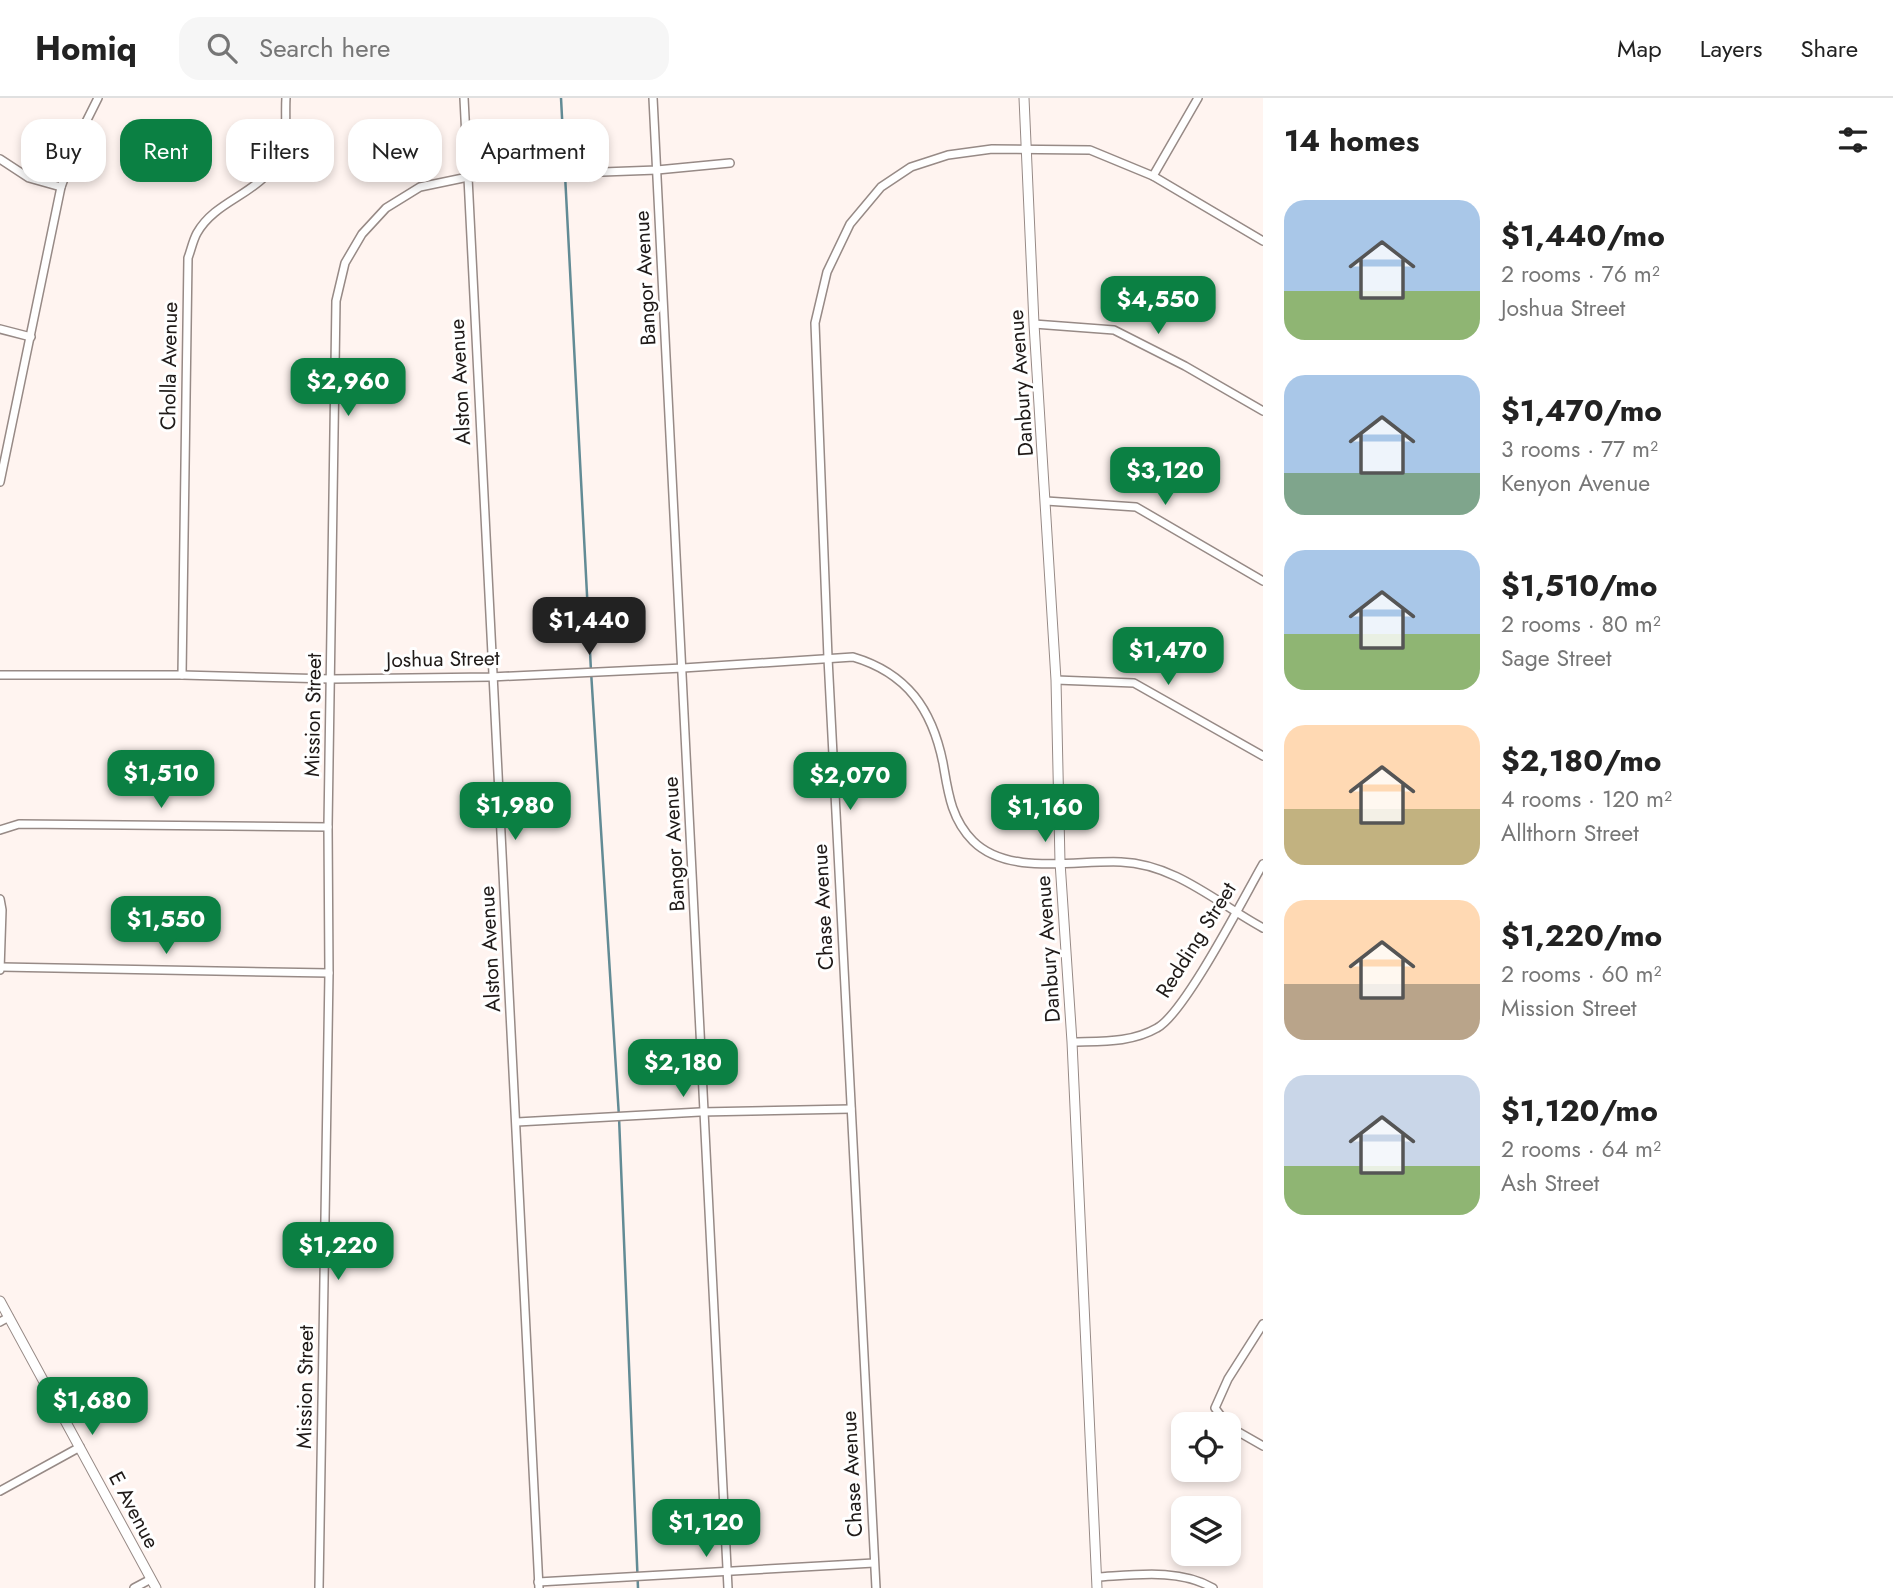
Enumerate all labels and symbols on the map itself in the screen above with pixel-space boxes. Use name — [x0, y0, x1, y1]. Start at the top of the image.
street label: Bangor Avenue — [626, 210, 664, 346]
pin: $4,550 — [1101, 276, 1215, 336]
street label: Cholla Avenue — [153, 301, 185, 430]
street label: Danbury Avenue — [1001, 308, 1041, 457]
street label: Alston Avenue — [442, 318, 478, 446]
pin: $2,960 — [291, 358, 405, 418]
pin: $3,120 — [1108, 448, 1222, 507]
pin: $1,440 — [532, 598, 646, 657]
pin: $1,470 — [1111, 628, 1225, 687]
street label: Joshua Street — [383, 643, 500, 675]
street label: Mission Street — [297, 653, 329, 777]
pin: $1,510 — [104, 750, 218, 810]
pin: $2,070 — [793, 752, 907, 812]
street label: Bangor Avenue — [655, 776, 693, 912]
pin: $1,980 — [458, 782, 572, 842]
pin: $1,160 — [988, 784, 1102, 844]
street label: Chase Avenue — [805, 843, 841, 971]
street label: Danbury Avenue — [1028, 874, 1068, 1023]
street label: Redding Street — [1148, 876, 1244, 1004]
street label: Alston Avenue — [472, 885, 508, 1013]
pin: $1,550 — [109, 896, 223, 956]
pin: $2,180 — [626, 1040, 740, 1099]
pin: $1,220 — [281, 1222, 395, 1282]
street label: Mission Street — [289, 1325, 321, 1449]
pin: $1,680 — [35, 1378, 149, 1437]
street label: Chase Avenue — [834, 1410, 870, 1538]
street label: E Avenue — [101, 1466, 167, 1554]
pin: $1,120 — [649, 1500, 763, 1559]

